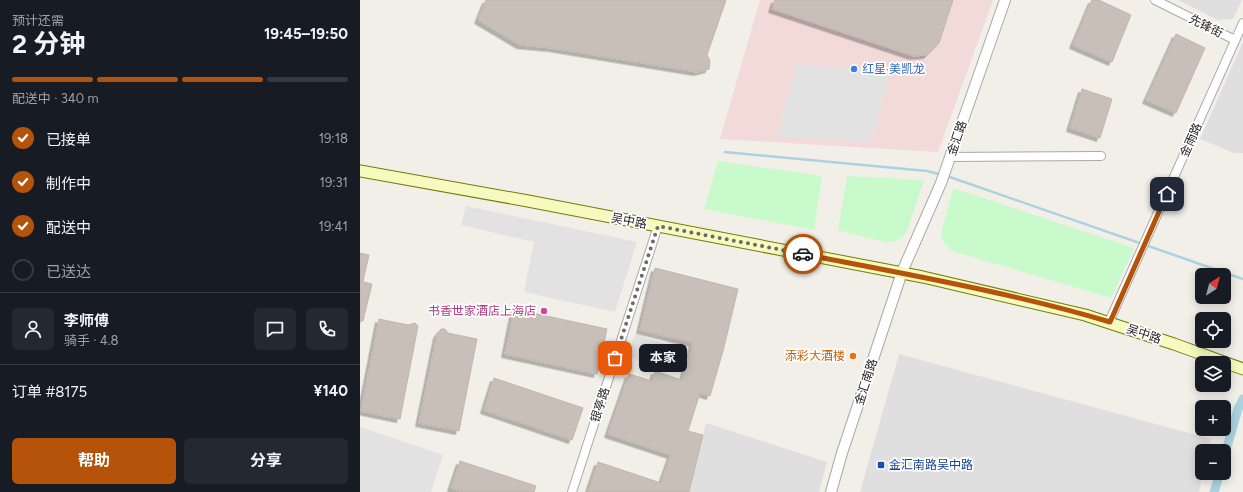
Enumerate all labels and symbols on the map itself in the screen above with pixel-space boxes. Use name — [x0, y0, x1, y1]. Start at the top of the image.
street label: 先锋街 — [1187, 12, 1225, 40]
place label: 红星·美凯龙 — [862, 62, 925, 76]
marker: 红星·美凯龙 — [849, 64, 859, 74]
street label: 金汇路 — [945, 119, 969, 157]
street label: 金雨路 — [1177, 121, 1205, 159]
pin — [1150, 177, 1184, 211]
street label: 吴中路 — [610, 211, 648, 231]
courier — [783, 234, 823, 274]
north arrow — [1195, 268, 1231, 304]
place label: 书香世家酒店上海店 — [428, 304, 536, 318]
marker: 书香世家酒店上海店 — [539, 306, 549, 316]
street label: 吴中路 — [1125, 322, 1163, 346]
pin — [598, 341, 632, 375]
callout: 本家 — [639, 344, 687, 372]
place label: 添彩大酒楼 — [785, 349, 845, 363]
marker: 添彩大酒楼 — [848, 351, 858, 361]
street label: 金汇南路 — [852, 357, 880, 407]
street label: 银亭路 — [588, 386, 612, 424]
place label: 金汇南路吴中路 — [889, 458, 973, 472]
marker: 金汇南路吴中路 — [876, 460, 886, 470]

